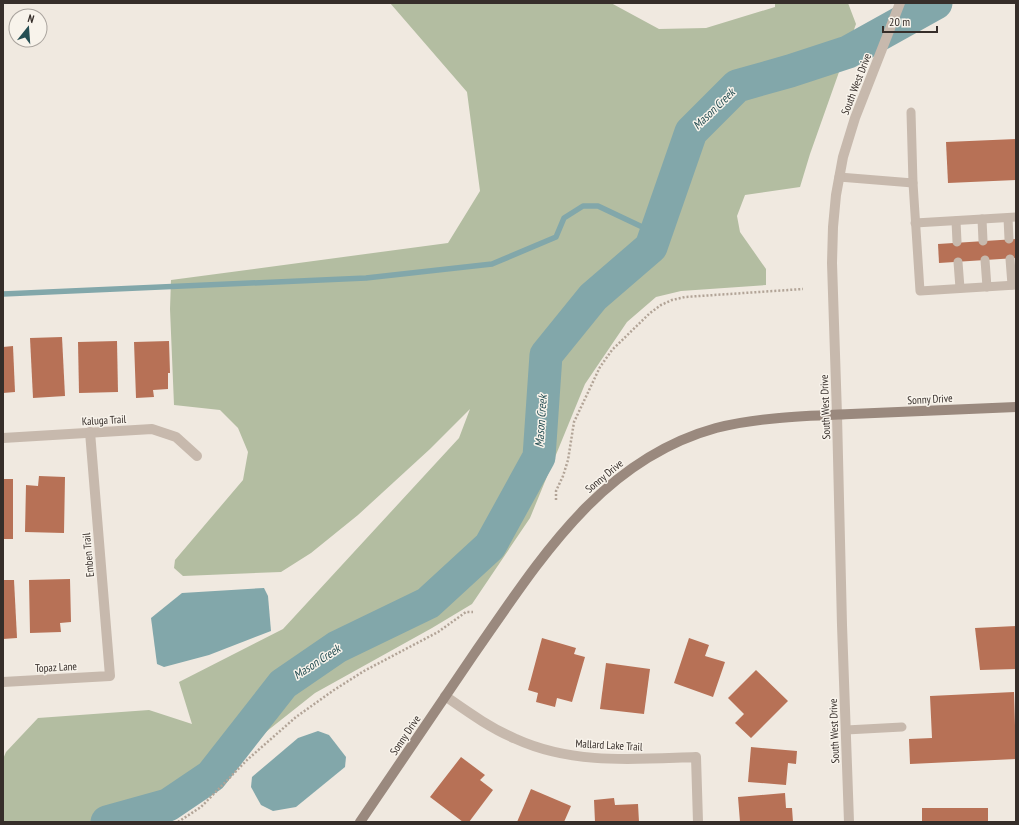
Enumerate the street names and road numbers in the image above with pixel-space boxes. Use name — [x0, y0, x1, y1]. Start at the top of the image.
street label: South West Drive — [838, 51, 874, 117]
street label: South West Drive — [817, 374, 833, 440]
street label: Sonny Drive — [907, 391, 953, 407]
street label: Kaluga Trail — [81, 412, 127, 428]
street label: Sonny Drive — [582, 456, 626, 496]
street label: Emben Trail — [79, 532, 97, 578]
street label: Topaz Lane — [35, 659, 78, 675]
street label: South West Drive — [826, 698, 842, 764]
street label: Sonny Drive — [387, 712, 424, 758]
street label: Mallard Lake Trail — [575, 736, 643, 754]

